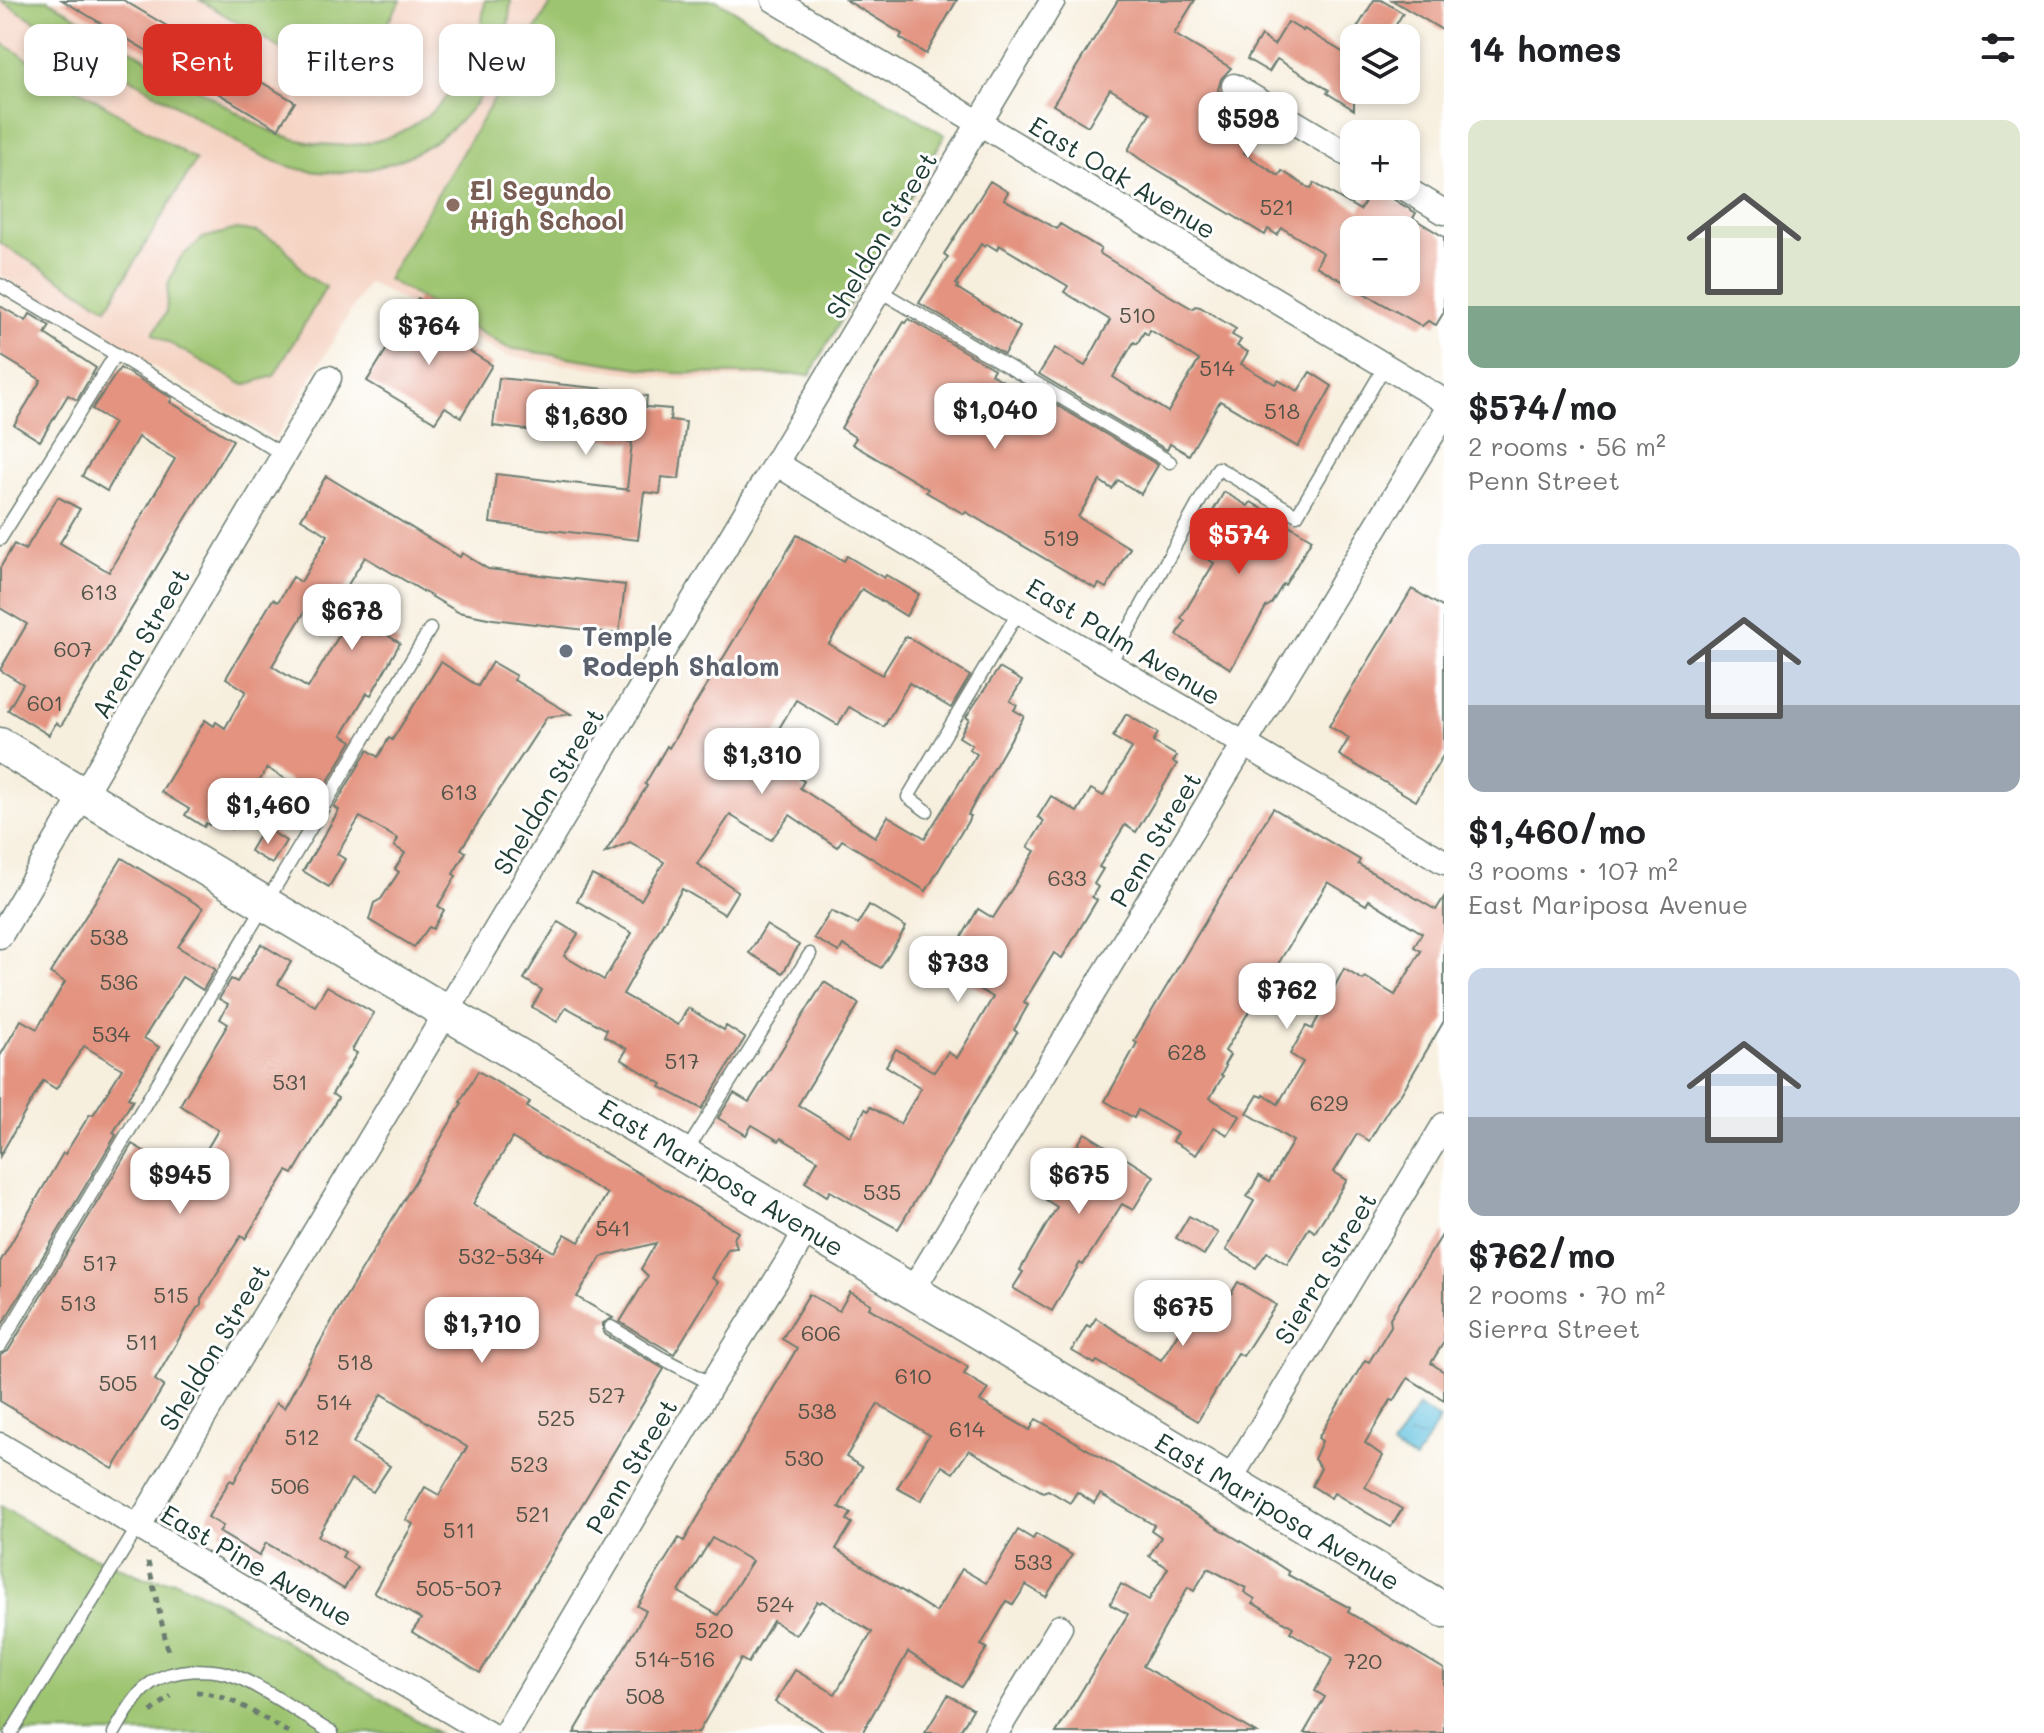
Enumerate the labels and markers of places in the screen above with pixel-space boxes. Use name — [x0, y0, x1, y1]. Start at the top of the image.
pin: $598 — [1201, 92, 1295, 160]
place label: El Segundo High School — [469, 173, 624, 237]
marker: El Segundo High School — [444, 196, 462, 214]
pin: $764 — [382, 299, 476, 367]
pin: $1,040 — [930, 383, 1060, 451]
pin: $1,630 — [521, 389, 651, 457]
pin: $574 — [1192, 508, 1286, 576]
pin: $678 — [305, 584, 399, 652]
place label: Temple Rodeph Shalom — [582, 619, 779, 683]
marker: Temple Rodeph Shalom — [557, 642, 575, 660]
pin: $1,310 — [697, 728, 827, 796]
pin: $1,460 — [203, 778, 333, 846]
pin: $733 — [911, 936, 1005, 1004]
pin: $762 — [1240, 963, 1334, 1031]
pin: $945 — [133, 1148, 227, 1216]
pin: $675 — [1032, 1148, 1126, 1216]
pin: $675 — [1136, 1280, 1230, 1348]
pin: $1,710 — [417, 1297, 547, 1365]

